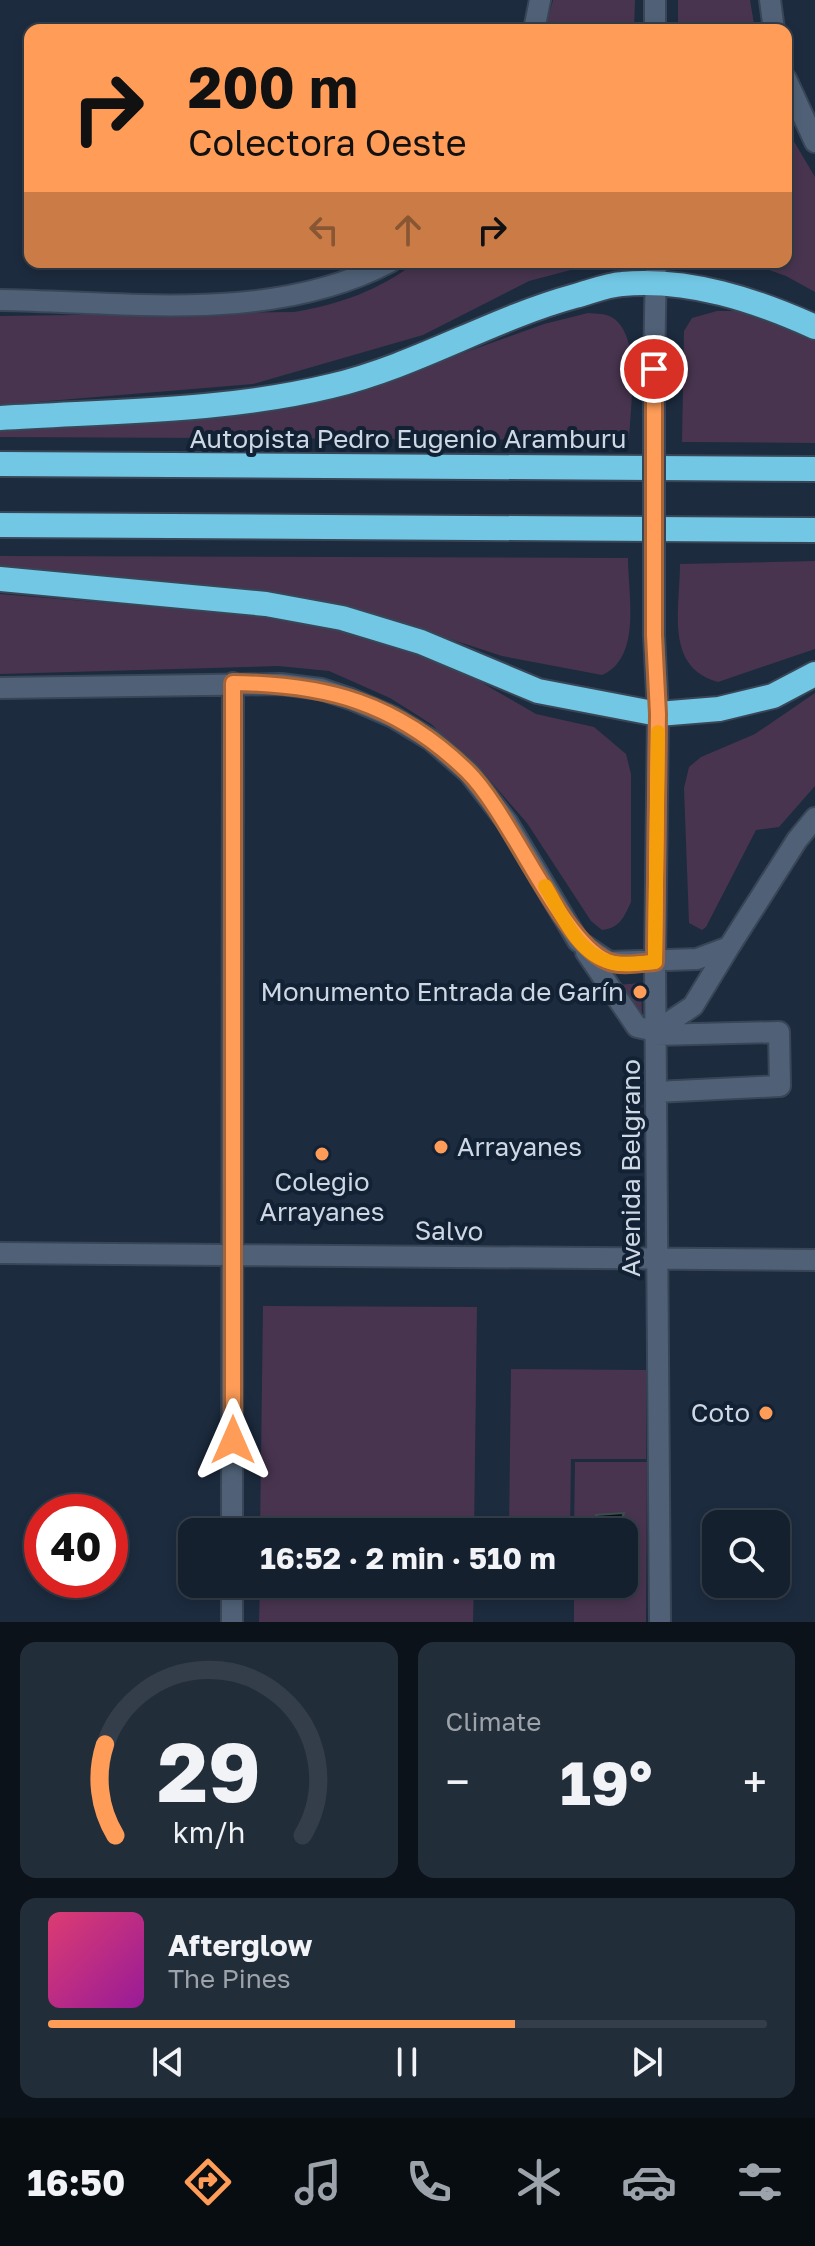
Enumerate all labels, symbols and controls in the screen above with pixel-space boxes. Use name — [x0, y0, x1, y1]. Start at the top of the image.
text: 200 m — [188, 53, 358, 120]
icon: right — [56, 56, 160, 160]
text: Colectora Oeste — [188, 121, 467, 164]
icon: left — [302, 208, 346, 252]
icon: ahead — [386, 208, 430, 252]
icon: right — [470, 208, 514, 252]
pin — [620, 335, 688, 403]
icon: arrive — [632, 347, 676, 391]
street label: Autopista Pedro Eugenio Aramburu — [189, 423, 627, 454]
place label: Monumento Entrada de Garín — [261, 976, 624, 1007]
marker: Monumento Entrada de Garín — [631, 983, 649, 1001]
street label: Avenida Belgrano — [615, 1059, 646, 1277]
place label: Arrayanes — [457, 1131, 582, 1162]
marker: Arrayanes — [432, 1138, 450, 1156]
marker: Colegio Arrayanes — [313, 1145, 331, 1163]
place label: Colegio Arrayanes — [260, 1166, 384, 1227]
street label: Salvo — [414, 1214, 484, 1247]
place label: Coto — [691, 1397, 750, 1428]
position arrow — [191, 1398, 275, 1482]
marker: Coto — [757, 1404, 775, 1422]
speed limit sign: 40 — [24, 1494, 128, 1598]
map controls — [702, 1510, 790, 1598]
button: search — [702, 1510, 790, 1598]
text: 16:52 · 2 min · 510 m — [260, 1540, 556, 1576]
text: Climate — [446, 1706, 541, 1737]
text: 29 — [157, 1720, 261, 1820]
text: 19° — [560, 1746, 652, 1818]
text: − — [446, 1755, 470, 1808]
text: + — [743, 1755, 767, 1808]
text: km/h — [172, 1815, 245, 1849]
text: Afterglow — [168, 1927, 312, 1963]
text: The Pines — [168, 1963, 291, 1994]
icon: previous — [146, 2040, 190, 2084]
icon: pause — [385, 2040, 429, 2084]
icon: next — [625, 2040, 669, 2084]
icon: directions — [180, 2154, 236, 2210]
icon: music — [290, 2154, 346, 2210]
icon: phone — [401, 2154, 457, 2210]
icon: climate — [511, 2154, 567, 2210]
icon: car — [621, 2154, 677, 2210]
icon: filters — [732, 2154, 788, 2210]
text: 16:50 — [27, 2161, 125, 2204]

